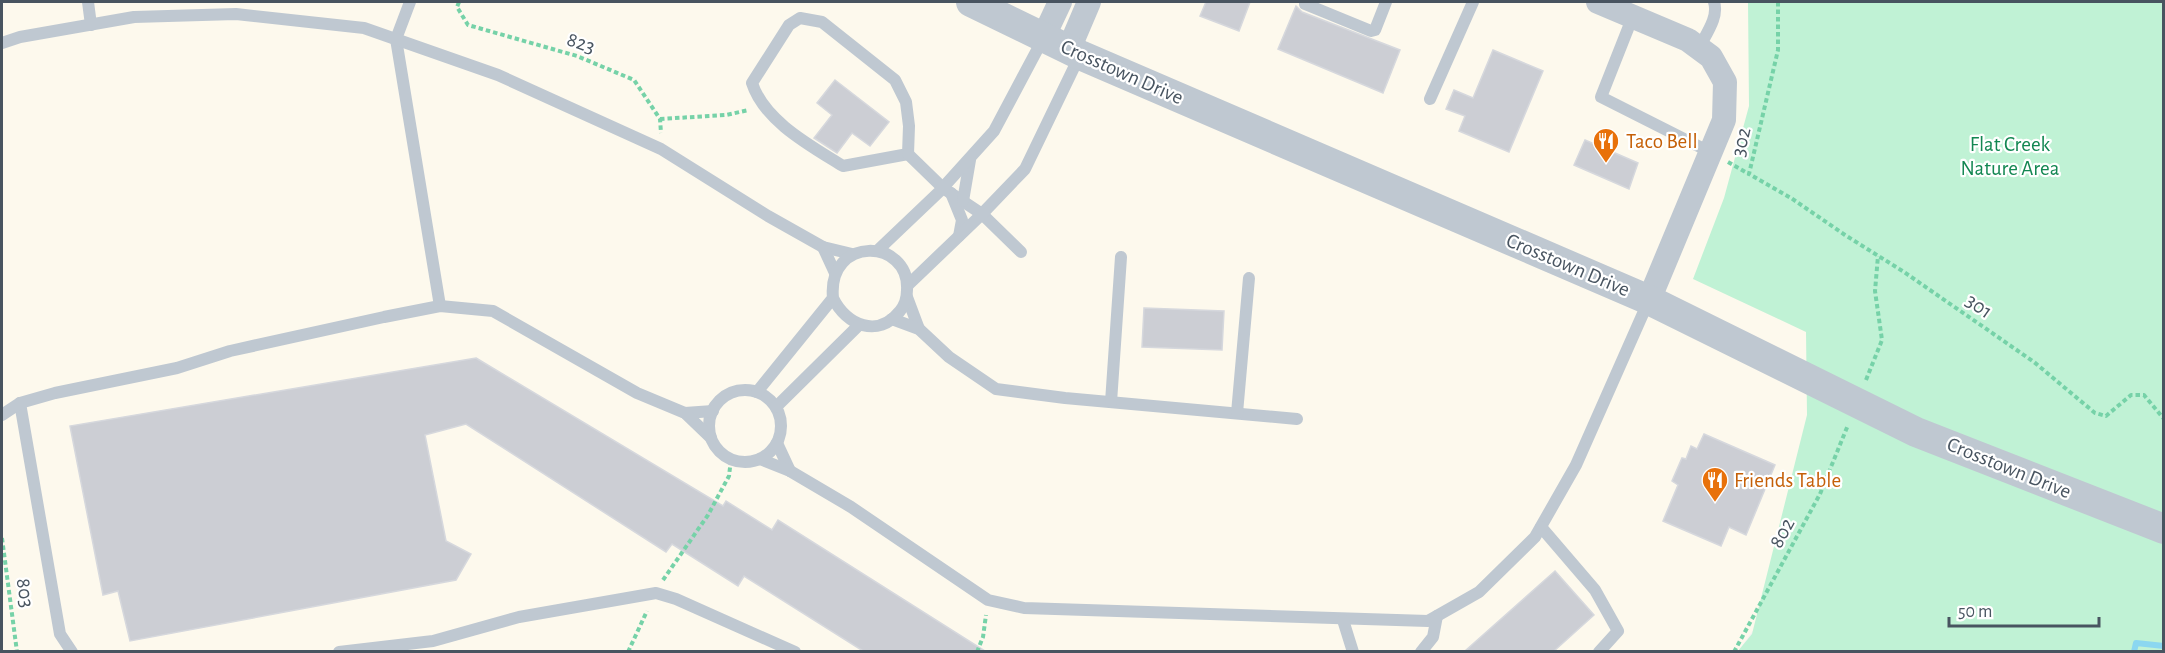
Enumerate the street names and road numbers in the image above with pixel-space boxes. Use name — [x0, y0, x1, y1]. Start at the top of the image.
street label: 823 — [564, 28, 598, 58]
street label: Crosstown Drive — [1058, 36, 1186, 108]
street label: 302 — [1727, 125, 1755, 159]
street label: Crosstown Drive — [1503, 230, 1633, 300]
street label: 301 — [1962, 290, 1996, 322]
street label: Crosstown Drive — [1944, 434, 2074, 502]
street label: 802 — [1766, 515, 1798, 551]
street label: 803 — [13, 577, 37, 609]

